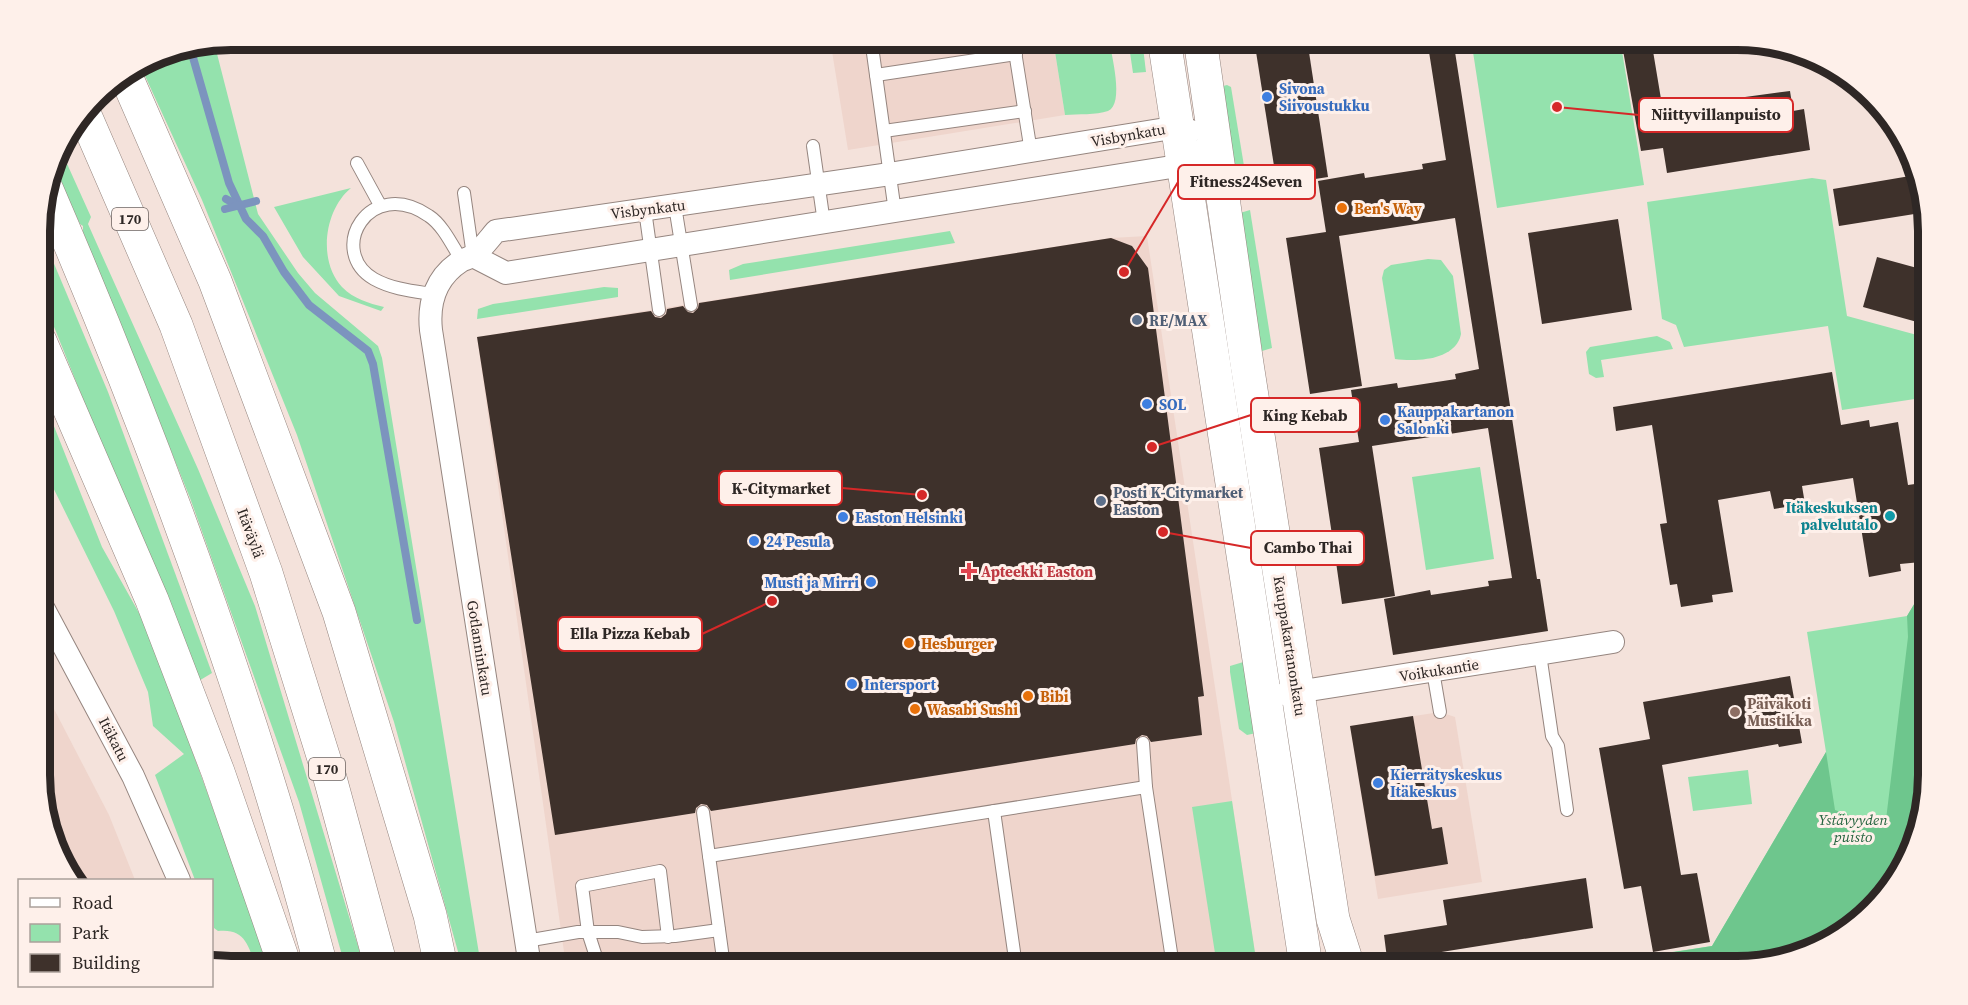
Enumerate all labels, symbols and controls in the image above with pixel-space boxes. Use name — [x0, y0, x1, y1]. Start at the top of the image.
place label: Sivona Siivoustukku — [1279, 78, 1370, 116]
marker: Sivona Siivoustukku — [1260, 90, 1274, 104]
callout: Niittyvillanpuisto — [1639, 98, 1793, 132]
text: Niittyvillanpuisto — [1651, 103, 1781, 125]
street label: Visbynkatu — [1089, 118, 1167, 152]
callout: Fitness24Seven — [1178, 165, 1315, 199]
text: Fitness24Seven — [1190, 170, 1303, 192]
street label: Visbynkatu — [609, 194, 687, 224]
place label: Ben's Way — [1354, 198, 1422, 219]
marker: Ben's Way — [1335, 201, 1349, 215]
road number: 170 — [112, 208, 148, 230]
place label: RE/MAX — [1149, 310, 1208, 331]
marker: RE/MAX — [1130, 313, 1144, 327]
place label: SOL — [1159, 394, 1186, 415]
marker: SOL — [1140, 397, 1154, 411]
callout: King Kebab — [1251, 398, 1360, 432]
place label: Kauppakartanon Salonki — [1397, 401, 1514, 439]
text: King Kebab — [1263, 404, 1348, 426]
marker: Kauppakartanon Salonki — [1378, 413, 1392, 427]
callout: K-Citymarket — [719, 471, 842, 505]
text: K-Citymarket — [732, 477, 831, 499]
place label: Posti K-Citymarket Easton — [1113, 482, 1244, 520]
marker: Posti K-Citymarket Easton — [1094, 494, 1108, 508]
place label: Itäkeskuksen palvelutalo — [1785, 497, 1879, 535]
street label: Itäväylä — [232, 505, 270, 561]
place label: Easton Helsinki — [855, 507, 963, 528]
marker: Itäkeskuksen palvelutalo — [1883, 509, 1897, 523]
marker: Easton Helsinki — [836, 510, 850, 524]
place label: 24 Pesula — [766, 531, 832, 552]
callout: Cambo Thai — [1251, 531, 1364, 565]
marker: 24 Pesula — [747, 534, 761, 548]
text: Cambo Thai — [1264, 536, 1352, 558]
place label: Apteekki Easton — [981, 561, 1093, 582]
marker: Apteekki Easton — [962, 564, 976, 578]
place label: Musti ja Mirri — [764, 572, 859, 593]
street label: Kauppakartanonkatu — [1269, 574, 1311, 718]
marker: Musti ja Mirri — [864, 575, 878, 589]
street label: Gotlanninkatu — [462, 599, 498, 697]
callout: Ella Pizza Kebab — [558, 617, 702, 651]
text: Ella Pizza Kebab — [570, 622, 690, 644]
place label: Hesburger — [921, 633, 994, 654]
marker: Hesburger — [902, 636, 916, 650]
street label: Voikukantie — [1398, 653, 1481, 687]
place label: Intersport — [864, 674, 936, 695]
marker: Intersport — [845, 677, 859, 691]
place label: Bibi — [1040, 686, 1069, 707]
marker: Bibi — [1021, 689, 1035, 703]
place label: Päiväkoti Mustikka — [1747, 693, 1813, 731]
place label: Wasabi Sushi — [927, 699, 1018, 720]
marker: Wasabi Sushi — [908, 702, 922, 716]
marker: Päiväkoti Mustikka — [1728, 705, 1742, 719]
street label: Itäkatu — [94, 713, 134, 765]
road number: 170 — [309, 758, 345, 780]
place label: Kierrätyskeskus Itäkeskus — [1390, 764, 1502, 802]
marker: Kierrätyskeskus Itäkeskus — [1371, 776, 1385, 790]
park label: Ystävyyden puisto — [1818, 809, 1888, 847]
legend — [18, 879, 213, 987]
text: Road — [72, 890, 113, 915]
text: Park — [72, 920, 109, 945]
text: Building — [72, 950, 140, 975]

